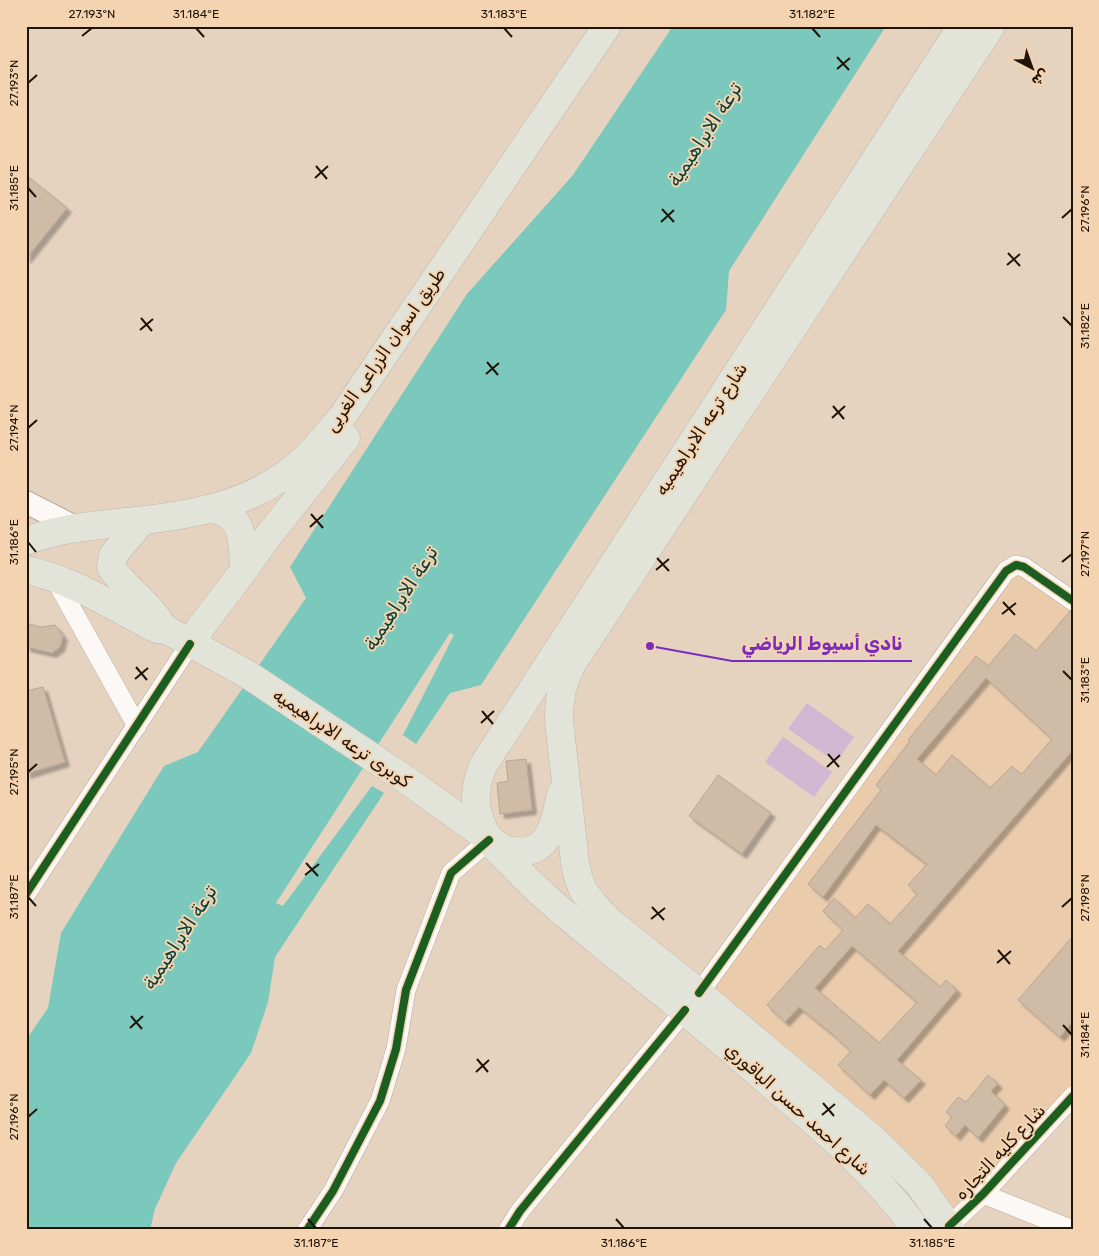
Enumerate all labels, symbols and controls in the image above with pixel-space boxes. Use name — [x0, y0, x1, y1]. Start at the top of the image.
text: 27.193°N — [69, 7, 115, 21]
text: 31.184°E — [173, 7, 219, 21]
text: 31.183°E — [481, 7, 527, 21]
text: 31.182°E — [789, 7, 835, 21]
north arrow — [1006, 42, 1056, 92]
text: 27.193°N — [7, 60, 21, 106]
text: ش — [1028, 65, 1052, 90]
water label: ترعة الابراهيمية — [662, 78, 747, 191]
text: 31.185°E — [7, 165, 21, 211]
text: 27.196°N — [1078, 185, 1092, 233]
street label: طريق اسوان الزراعى الغربى — [320, 264, 450, 436]
text: 31.182°E — [1078, 303, 1092, 349]
street label: شارع ترعه الابراهيميه — [650, 359, 753, 500]
text: 27.194°N — [7, 404, 21, 452]
text: 31.186°E — [7, 519, 21, 565]
text: 27.197°N — [1078, 531, 1092, 577]
water label: ترعة الابراهيمية — [358, 542, 443, 655]
callout: نادي أسيوط الرياضي — [732, 627, 912, 661]
text: نادي أسيوط الرياضي — [742, 632, 902, 658]
text: 31.183°E — [1078, 657, 1092, 703]
street label: كوبرى ترعه الابراهيميه — [269, 684, 415, 792]
text: 27.195°N — [7, 748, 21, 796]
text: 31.187°E — [7, 874, 21, 920]
text: 27.198°N — [1078, 874, 1092, 922]
water label: ترعة الابراهيمية — [137, 881, 222, 994]
text: 31.184°E — [1078, 1012, 1092, 1058]
street label: شارع احمد حسن الباقوري — [720, 1038, 875, 1181]
text: 27.196°N — [7, 1093, 21, 1141]
street label: شارع كليه التجاره — [950, 1099, 1051, 1205]
text: 31.187°E — [293, 1236, 339, 1250]
text: 31.186°E — [601, 1236, 647, 1250]
text: 31.185°E — [909, 1236, 955, 1250]

